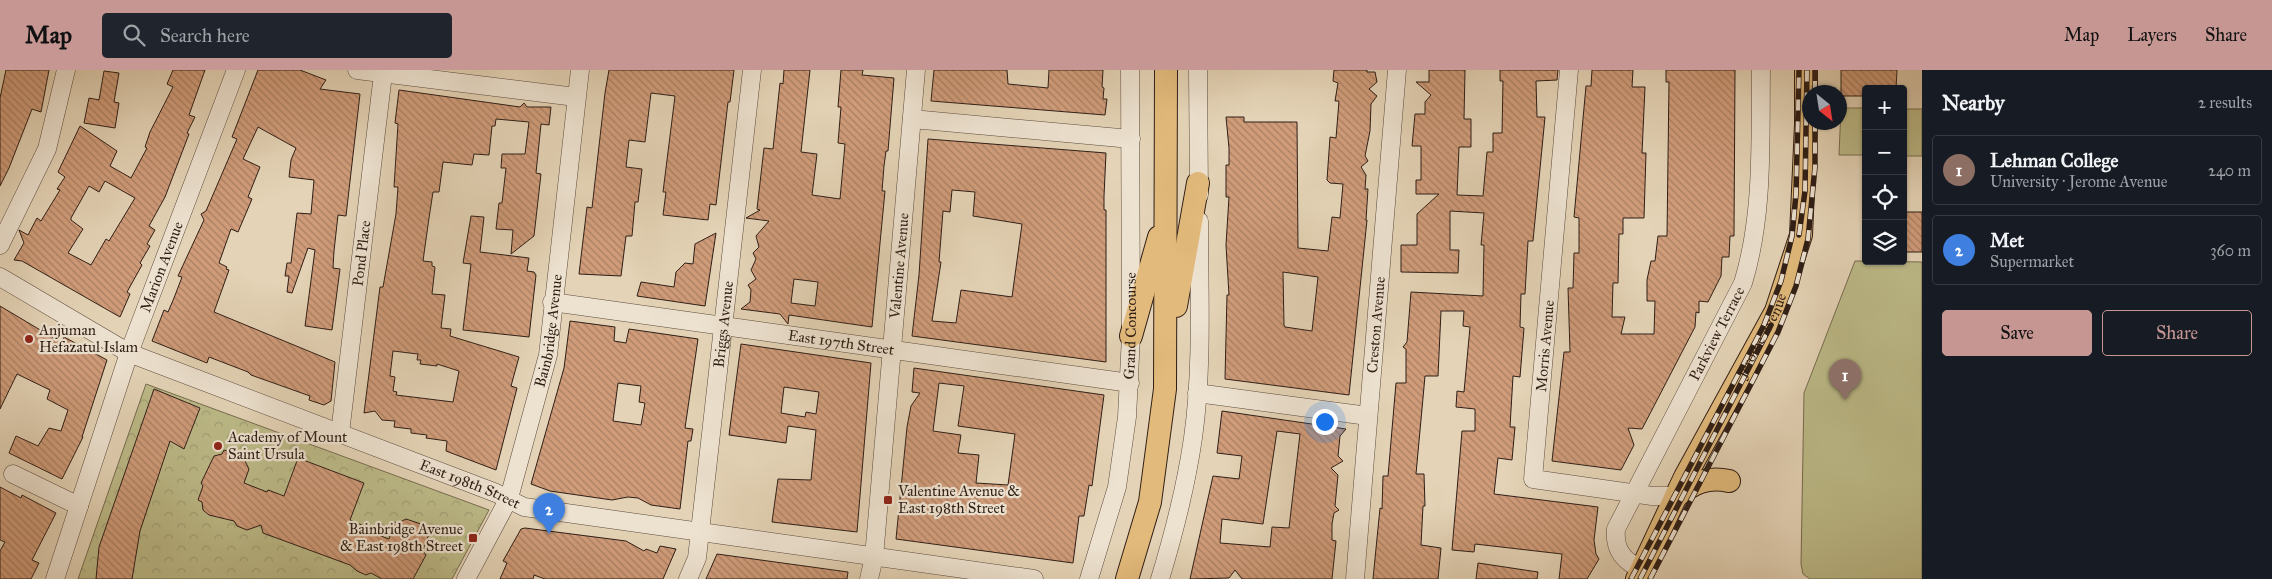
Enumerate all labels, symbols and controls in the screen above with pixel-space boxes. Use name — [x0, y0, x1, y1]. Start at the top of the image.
search box — [102, 13, 452, 58]
text: Map — [25, 20, 72, 50]
icon: search — [120, 21, 148, 49]
text: Search here — [160, 24, 250, 47]
text: Map — [2064, 24, 2099, 46]
text: Layers — [2127, 24, 2177, 46]
text: Share — [2205, 24, 2247, 46]
north arrow — [1802, 85, 1847, 130]
map controls — [1862, 85, 1907, 265]
button: + — [1862, 85, 1907, 130]
text: Nearby — [1942, 90, 2005, 116]
text: 2 results — [2198, 93, 2252, 112]
button: − — [1862, 130, 1907, 175]
text: Lehman College — [1990, 149, 2118, 172]
text: 1 — [1956, 161, 1962, 180]
text: 240 m — [2208, 161, 2251, 180]
text: University · Jerome Avenue — [1990, 172, 2167, 191]
button: locate — [1862, 175, 1907, 220]
street label: Valentine Avenue — [886, 212, 913, 320]
street label: Marion Avenue — [136, 219, 187, 315]
street label: Pond Place — [349, 219, 374, 287]
button: layers — [1862, 220, 1907, 265]
text: Met — [1990, 229, 2024, 252]
text: 2 — [1955, 241, 1963, 260]
text: 360 m — [2210, 241, 2251, 260]
text: Supermarket — [1990, 252, 2074, 271]
street label: Grand Concourse — [1120, 272, 1140, 380]
street label: Bainbridge Avenue — [531, 273, 566, 389]
street label: Creston Avenue — [1363, 276, 1389, 374]
street label: Briggs Avenue — [709, 280, 737, 369]
street label: Parkview Terrace — [1685, 284, 1749, 384]
street label: Jerome Avenue — [1731, 291, 1790, 383]
street label: Morris Avenue — [1532, 299, 1558, 393]
button: Save — [1942, 310, 2092, 356]
button: Share — [2102, 310, 2252, 356]
place label: Anjuman Hefazatul Islam — [38, 321, 138, 356]
street label: East 197th Street — [787, 326, 896, 359]
marker: Anjuman Hefazatul Islam — [23, 333, 35, 345]
pin: 1 — [1829, 359, 1861, 400]
your location — [1312, 409, 1338, 435]
place label: Academy of Mount Saint Ursula — [227, 428, 348, 463]
marker: Academy of Mount Saint Ursula — [212, 440, 224, 452]
street label: East 198th Street — [417, 456, 524, 513]
place label: Valentine Avenue & East 198th Street — [897, 482, 1020, 517]
pin: 2 — [533, 493, 565, 534]
marker: Valentine Avenue & East 198th Street — [882, 494, 894, 506]
place label: Bainbridge Avenue & East 198th Street — [340, 520, 464, 555]
marker: Bainbridge Avenue & East 198th Street — [467, 532, 479, 544]

